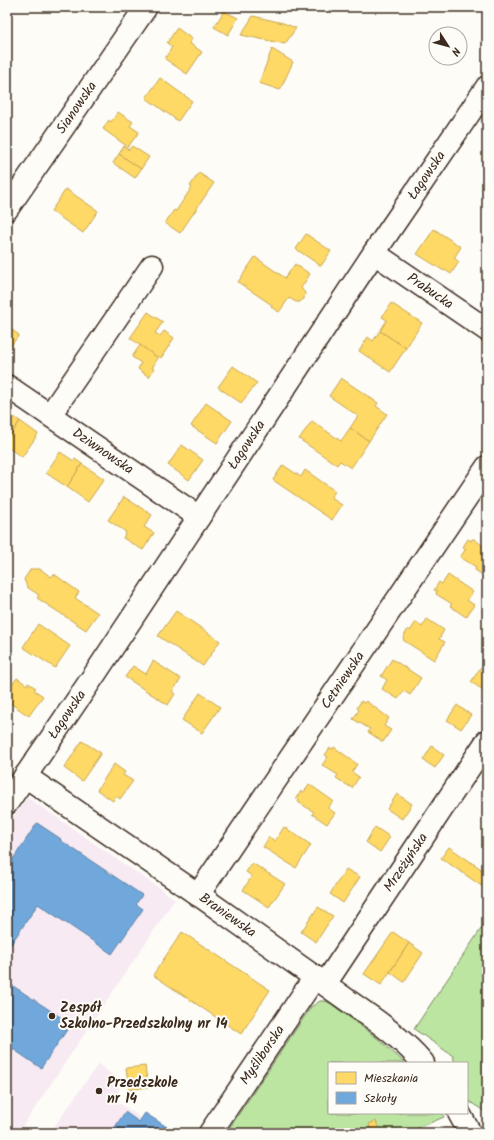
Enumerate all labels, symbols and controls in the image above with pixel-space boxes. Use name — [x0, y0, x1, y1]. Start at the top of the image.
north arrow — [428, 26, 468, 66]
text: N — [446, 43, 465, 59]
street label: Sianowska — [51, 77, 103, 139]
street label: Łagowska — [402, 146, 451, 205]
street label: Prabucka — [402, 267, 458, 315]
street label: Łagowska — [222, 416, 271, 474]
street label: Dziwnowska — [68, 422, 138, 480]
street label: Cetniewska — [315, 647, 370, 714]
street label: Łagowska — [43, 686, 92, 744]
street label: Mrzeżyńska — [378, 828, 434, 897]
street label: Braniewska — [195, 887, 261, 943]
place label: Zespół Szkolno-Przedszkolny nr 14 — [60, 997, 228, 1035]
marker: Zespół Szkolno-Przedszkolny nr 14 — [47, 1011, 57, 1021]
street label: Myśliborska — [234, 1021, 291, 1089]
legend — [328, 1062, 468, 1114]
text: Mieszkania — [364, 1069, 419, 1088]
place label: Przedszkole nr 14 — [107, 1072, 178, 1110]
marker: Przedszkole nr 14 — [94, 1086, 104, 1096]
text: Szkoły — [364, 1089, 397, 1108]

